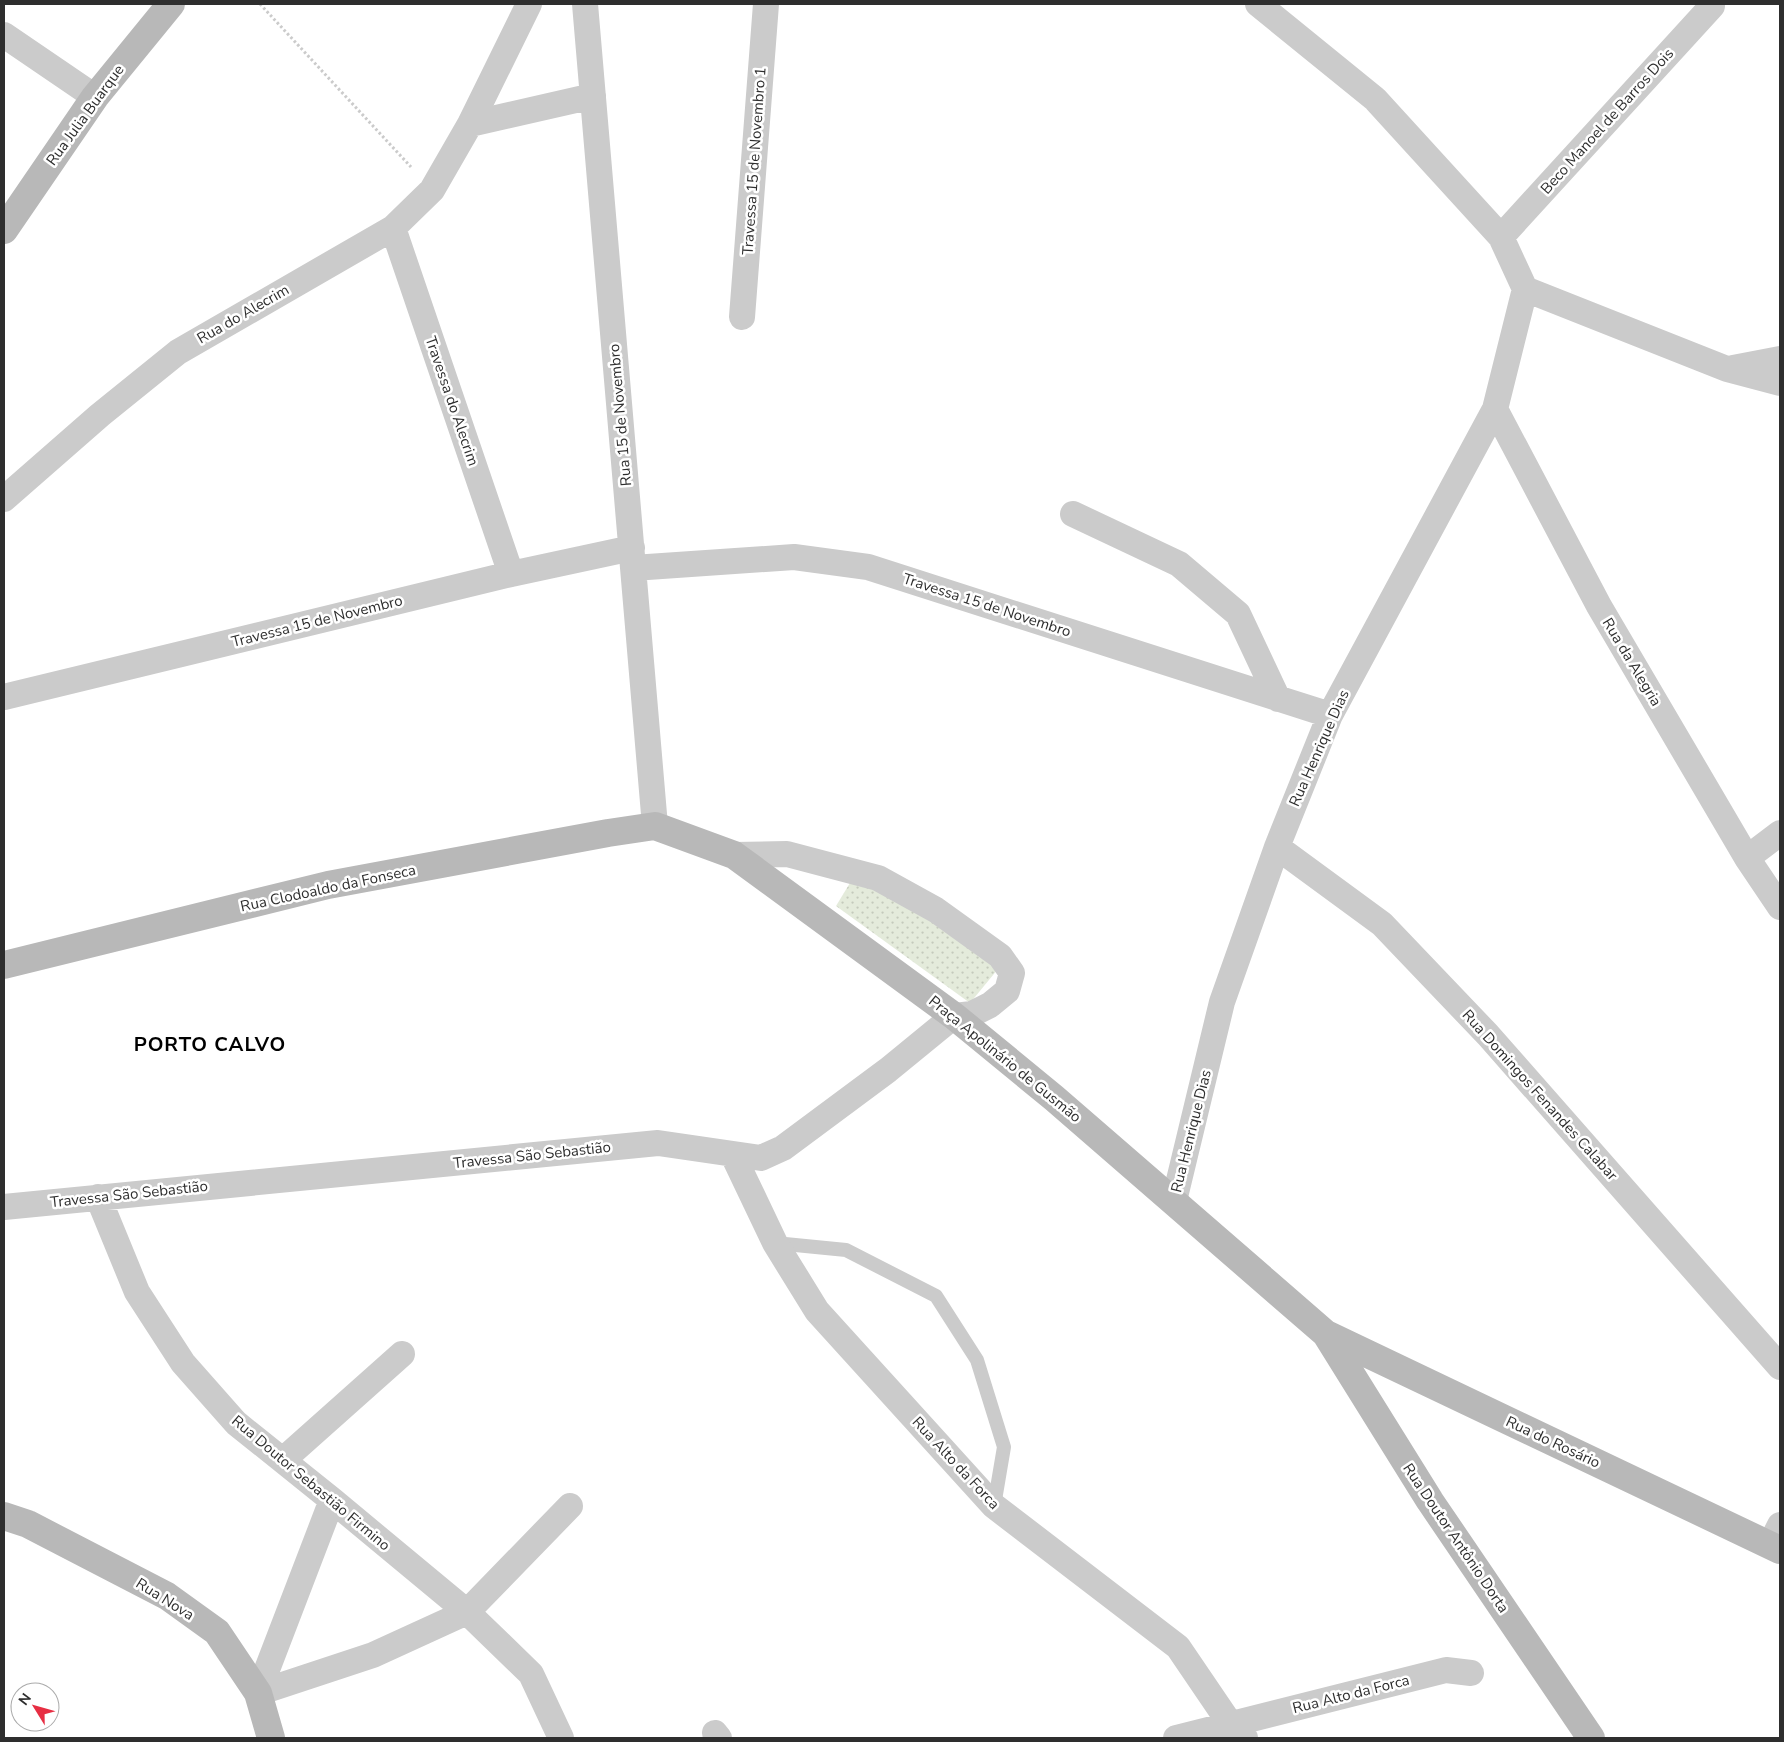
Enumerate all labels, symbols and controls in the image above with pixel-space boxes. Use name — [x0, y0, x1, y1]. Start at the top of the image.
street label: Beco Manoel de Barros Dois — [1536, 44, 1678, 198]
street label: Rua Julia Buarque — [42, 60, 128, 169]
street label: Travessa 15 de Novembro 1 — [737, 66, 771, 256]
street label: Rua do Alecrim — [193, 280, 293, 348]
street label: Travessa do Alecrim — [420, 334, 484, 468]
street label: Rua 15 de Novembro — [604, 343, 636, 487]
street label: Travessa 15 de Novembro — [900, 568, 1074, 642]
street label: Travessa 15 de Novembro — [229, 590, 405, 652]
street label: Rua da Alegria — [1598, 614, 1666, 710]
street label: Rua Henrique Dias — [1284, 686, 1354, 810]
street label: Rua Clodoaldo da Fonseca — [238, 860, 418, 916]
street label: Praça Apolinário de Gusmão — [925, 991, 1085, 1127]
street label: Rua Domingos Fenandes Calabar — [1458, 1005, 1623, 1185]
district label: PORTO CALVO — [134, 1031, 286, 1058]
street label: Rua Henrique Dias — [1166, 1068, 1216, 1194]
street label: Travessa São Sebastião — [452, 1137, 612, 1173]
street label: Travessa São Sebastião — [49, 1176, 209, 1212]
street label: Rua Doutor Sebastião Firmino — [228, 1411, 394, 1555]
street label: Rua do Rosário — [1503, 1411, 1603, 1473]
street label: Rua Alto da Forca — [908, 1412, 1004, 1514]
street label: Rua Doutor Antônio Dorta — [1398, 1459, 1514, 1617]
street label: Rua Nova — [132, 1573, 198, 1625]
street label: Rua Alto da Forca — [1290, 1670, 1412, 1718]
north arrow — [10, 1682, 60, 1732]
text: N — [14, 1690, 36, 1709]

